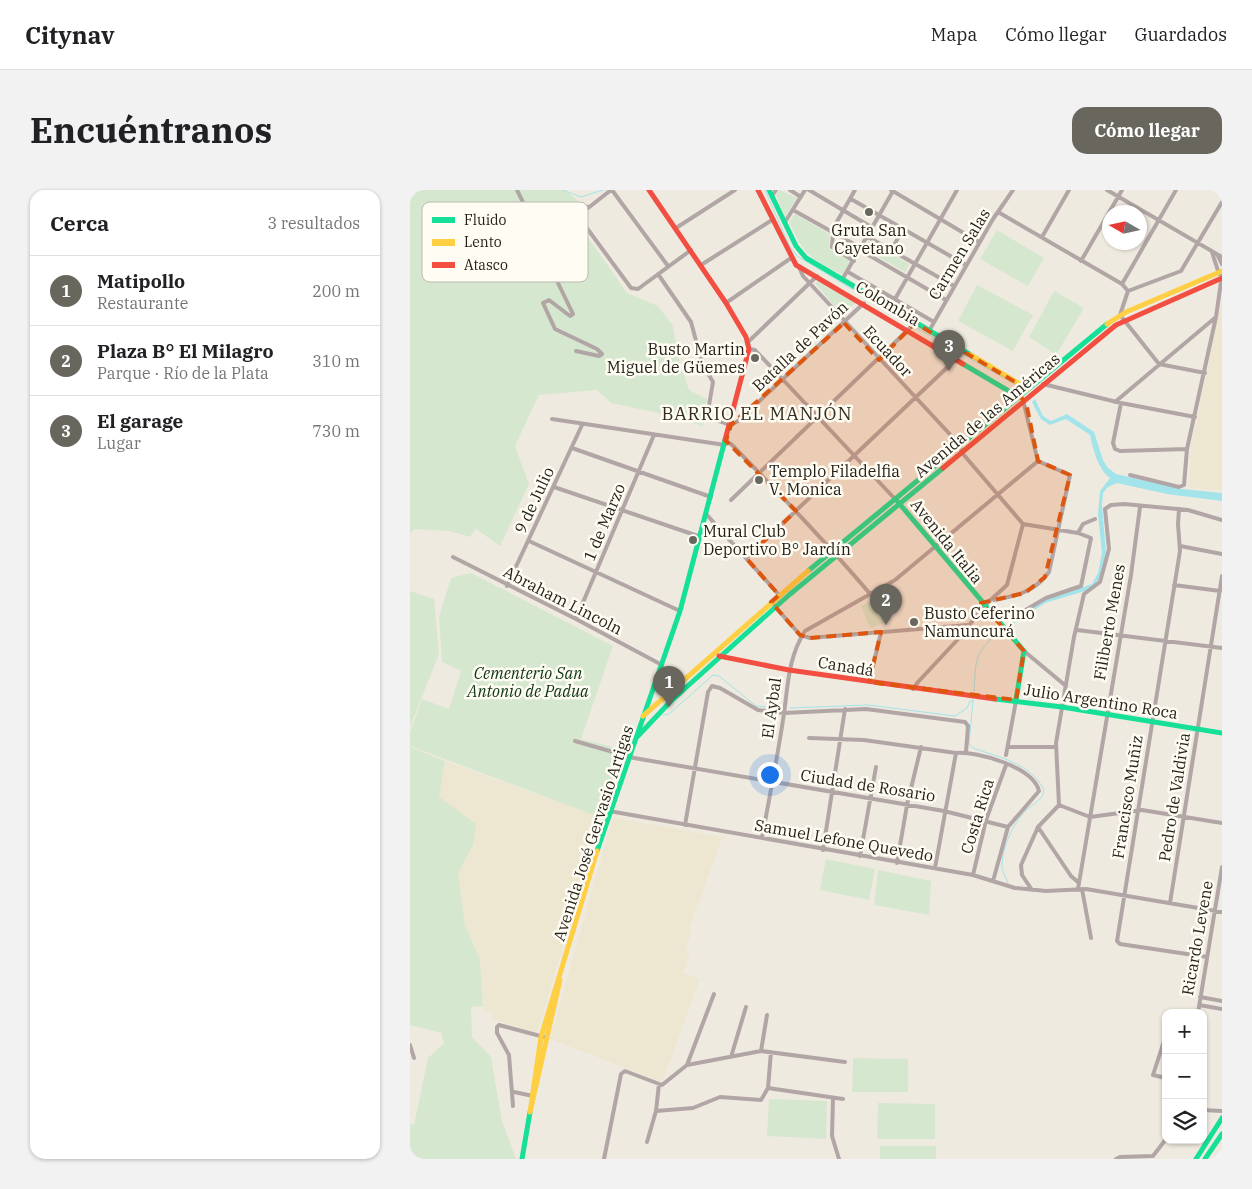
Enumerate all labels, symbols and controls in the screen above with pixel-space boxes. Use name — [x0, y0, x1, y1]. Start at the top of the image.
text: Citynav — [25, 19, 114, 51]
text: Mapa — [931, 23, 977, 46]
text: Cómo llegar — [1005, 23, 1106, 46]
text: Guardados — [1134, 23, 1227, 46]
text: Encuéntranos — [30, 107, 272, 153]
button: Cómo llegar — [1072, 107, 1222, 154]
legend — [422, 202, 588, 282]
street label: Carmen Salas — [924, 205, 994, 303]
north arrow — [1102, 205, 1147, 250]
marker: Gruta San Cayetano — [863, 206, 875, 218]
text: Cerca — [50, 209, 109, 237]
text: Fluido — [464, 211, 507, 229]
text: 3 resultados — [268, 213, 360, 233]
place label: Gruta San Cayetano — [831, 220, 907, 258]
text: Lento — [464, 233, 502, 251]
text: Atasco — [464, 256, 508, 274]
text: Matipollo — [97, 269, 185, 293]
street label: Colombia — [852, 276, 924, 330]
text: 1 — [61, 281, 71, 301]
text: 200 m — [312, 281, 360, 301]
text: Restaurante — [97, 293, 188, 313]
street label: Batalla de Pavón — [748, 297, 852, 395]
street label: Ecuador — [859, 321, 917, 381]
pin: 3 — [933, 330, 965, 371]
text: Plaza B° El Milagro — [97, 339, 274, 363]
place label: Busto Martin Miguel de Güemes — [607, 339, 745, 377]
street label: Avenida de las Américas — [910, 348, 1064, 482]
text: 2 — [61, 351, 71, 371]
text: 310 m — [312, 351, 360, 371]
marker: Busto Martin Miguel de Güemes — [749, 352, 761, 364]
text: Parque · Río de la Plata — [97, 363, 269, 383]
district label: BARRIO EL MANJÓN — [662, 402, 852, 425]
text: El garage — [97, 409, 183, 433]
text: 3 — [61, 421, 71, 441]
text: 730 m — [312, 421, 360, 441]
text: Lugar — [97, 433, 141, 453]
place label: Templo Filadelfia V. Monica — [769, 461, 900, 499]
street label: 9 de Julio — [510, 463, 558, 537]
marker: Templo Filadelfia V. Monica — [753, 474, 765, 486]
street label: 1 de Marzo — [579, 480, 629, 564]
street label: Avenida Italia — [907, 494, 987, 588]
place label: Mural Club Deportivo B° Jardín — [703, 521, 851, 559]
marker: Mural Club Deportivo B° Jardín — [687, 534, 699, 546]
street label: Abraham Lincoln — [500, 561, 626, 639]
street label: Filiberto Menes — [1089, 562, 1129, 682]
pin: 2 — [870, 584, 902, 625]
place label: Busto Ceferino Namuncurá — [924, 603, 1035, 641]
marker: Busto Ceferino Namuncurá — [908, 616, 920, 628]
street label: Canadá — [817, 652, 876, 680]
park label: Cementerio San Antonio de Padua — [466, 663, 589, 701]
pin: 1 — [653, 666, 685, 707]
street label: El Aybal — [757, 676, 785, 740]
street label: Julio Argentino Roca — [1023, 679, 1180, 723]
street label: Avenida José Gervasio Artigas — [549, 723, 637, 943]
street label: Pedro de Valdivia — [1154, 731, 1194, 863]
street label: Francisco Muñiz — [1107, 734, 1147, 860]
your location — [757, 762, 783, 788]
street label: Ciudad de Rosario — [799, 764, 937, 806]
street label: Costa Rica — [956, 776, 998, 856]
street label: Samuel Lefone Quevedo — [753, 814, 935, 866]
street label: Ricardo Levene — [1177, 879, 1217, 997]
map controls — [1162, 1009, 1207, 1144]
button: + — [1162, 1009, 1207, 1054]
button: − — [1162, 1054, 1207, 1099]
button: layers — [1162, 1099, 1207, 1144]

